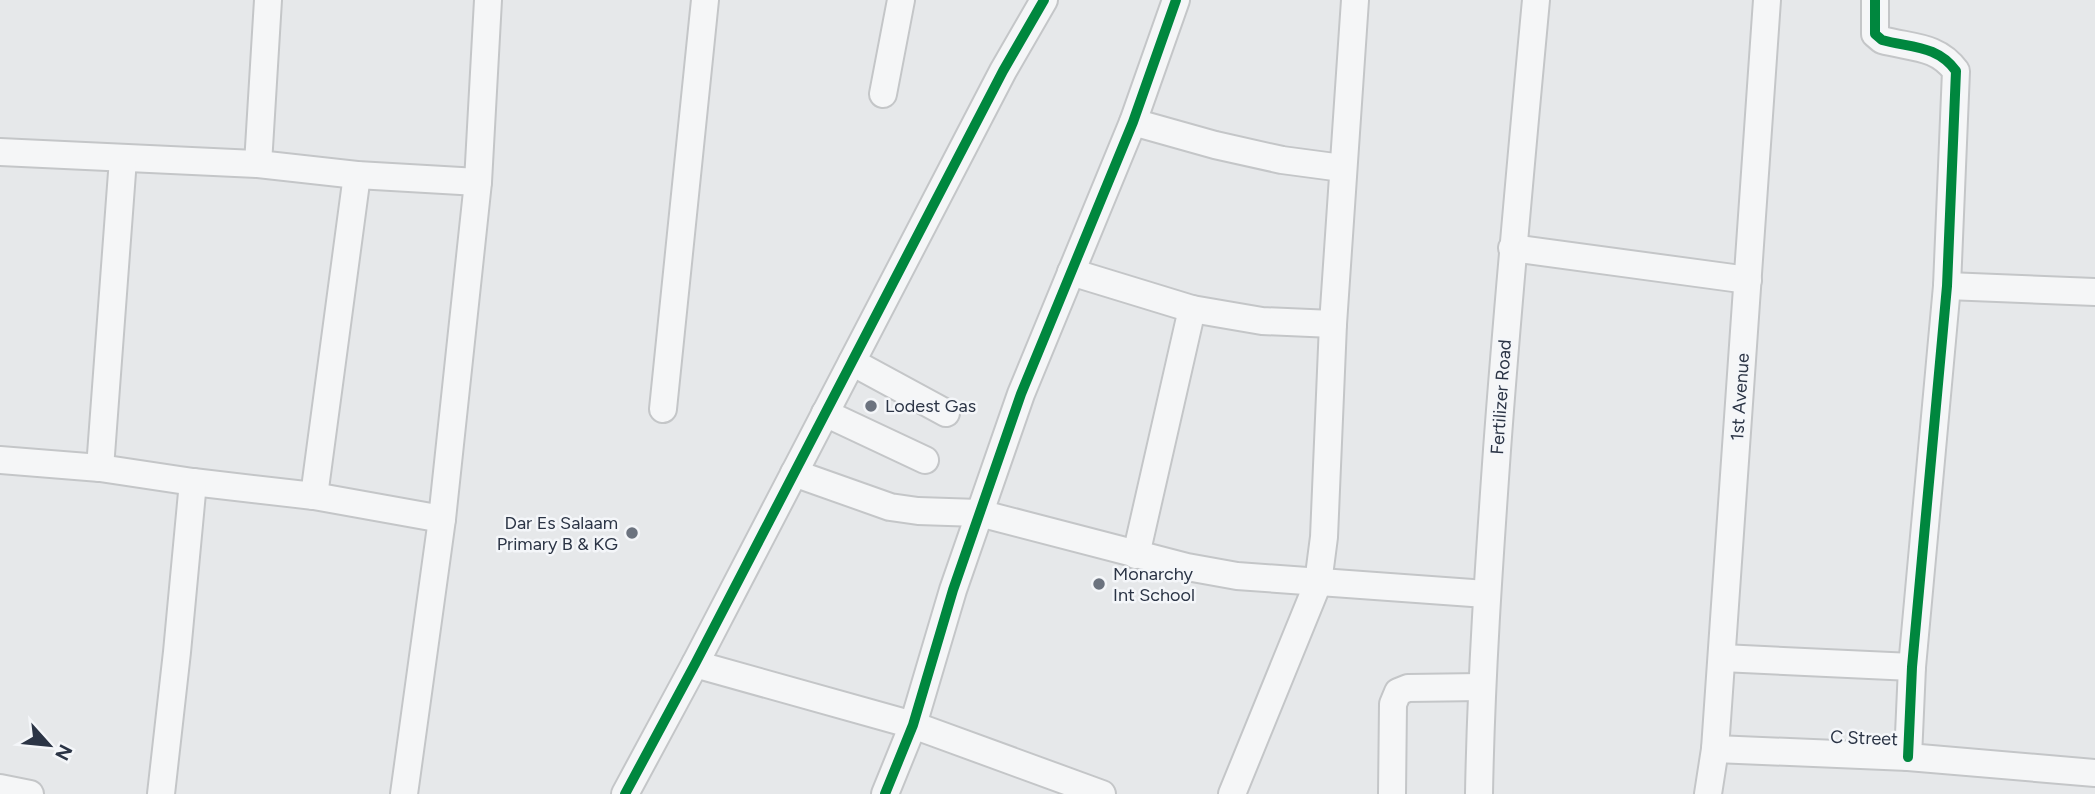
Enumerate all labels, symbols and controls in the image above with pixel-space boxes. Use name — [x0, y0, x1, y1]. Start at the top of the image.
street label: Fertilizer Road — [1486, 339, 1516, 455]
street label: 1st Avenue — [1726, 352, 1754, 442]
place label: Lodest Gas — [885, 395, 976, 417]
marker: Lodest Gas — [863, 398, 879, 414]
place label: Dar Es Salaam Primary B & KG — [497, 512, 618, 555]
marker: Dar Es Salaam Primary B & KG — [624, 525, 640, 541]
place label: Monarchy Int School — [1113, 563, 1195, 606]
marker: Monarchy Int School — [1091, 576, 1107, 592]
north arrow — [14, 710, 84, 780]
street label: C Street — [1830, 726, 1898, 750]
text: N — [50, 741, 77, 764]

